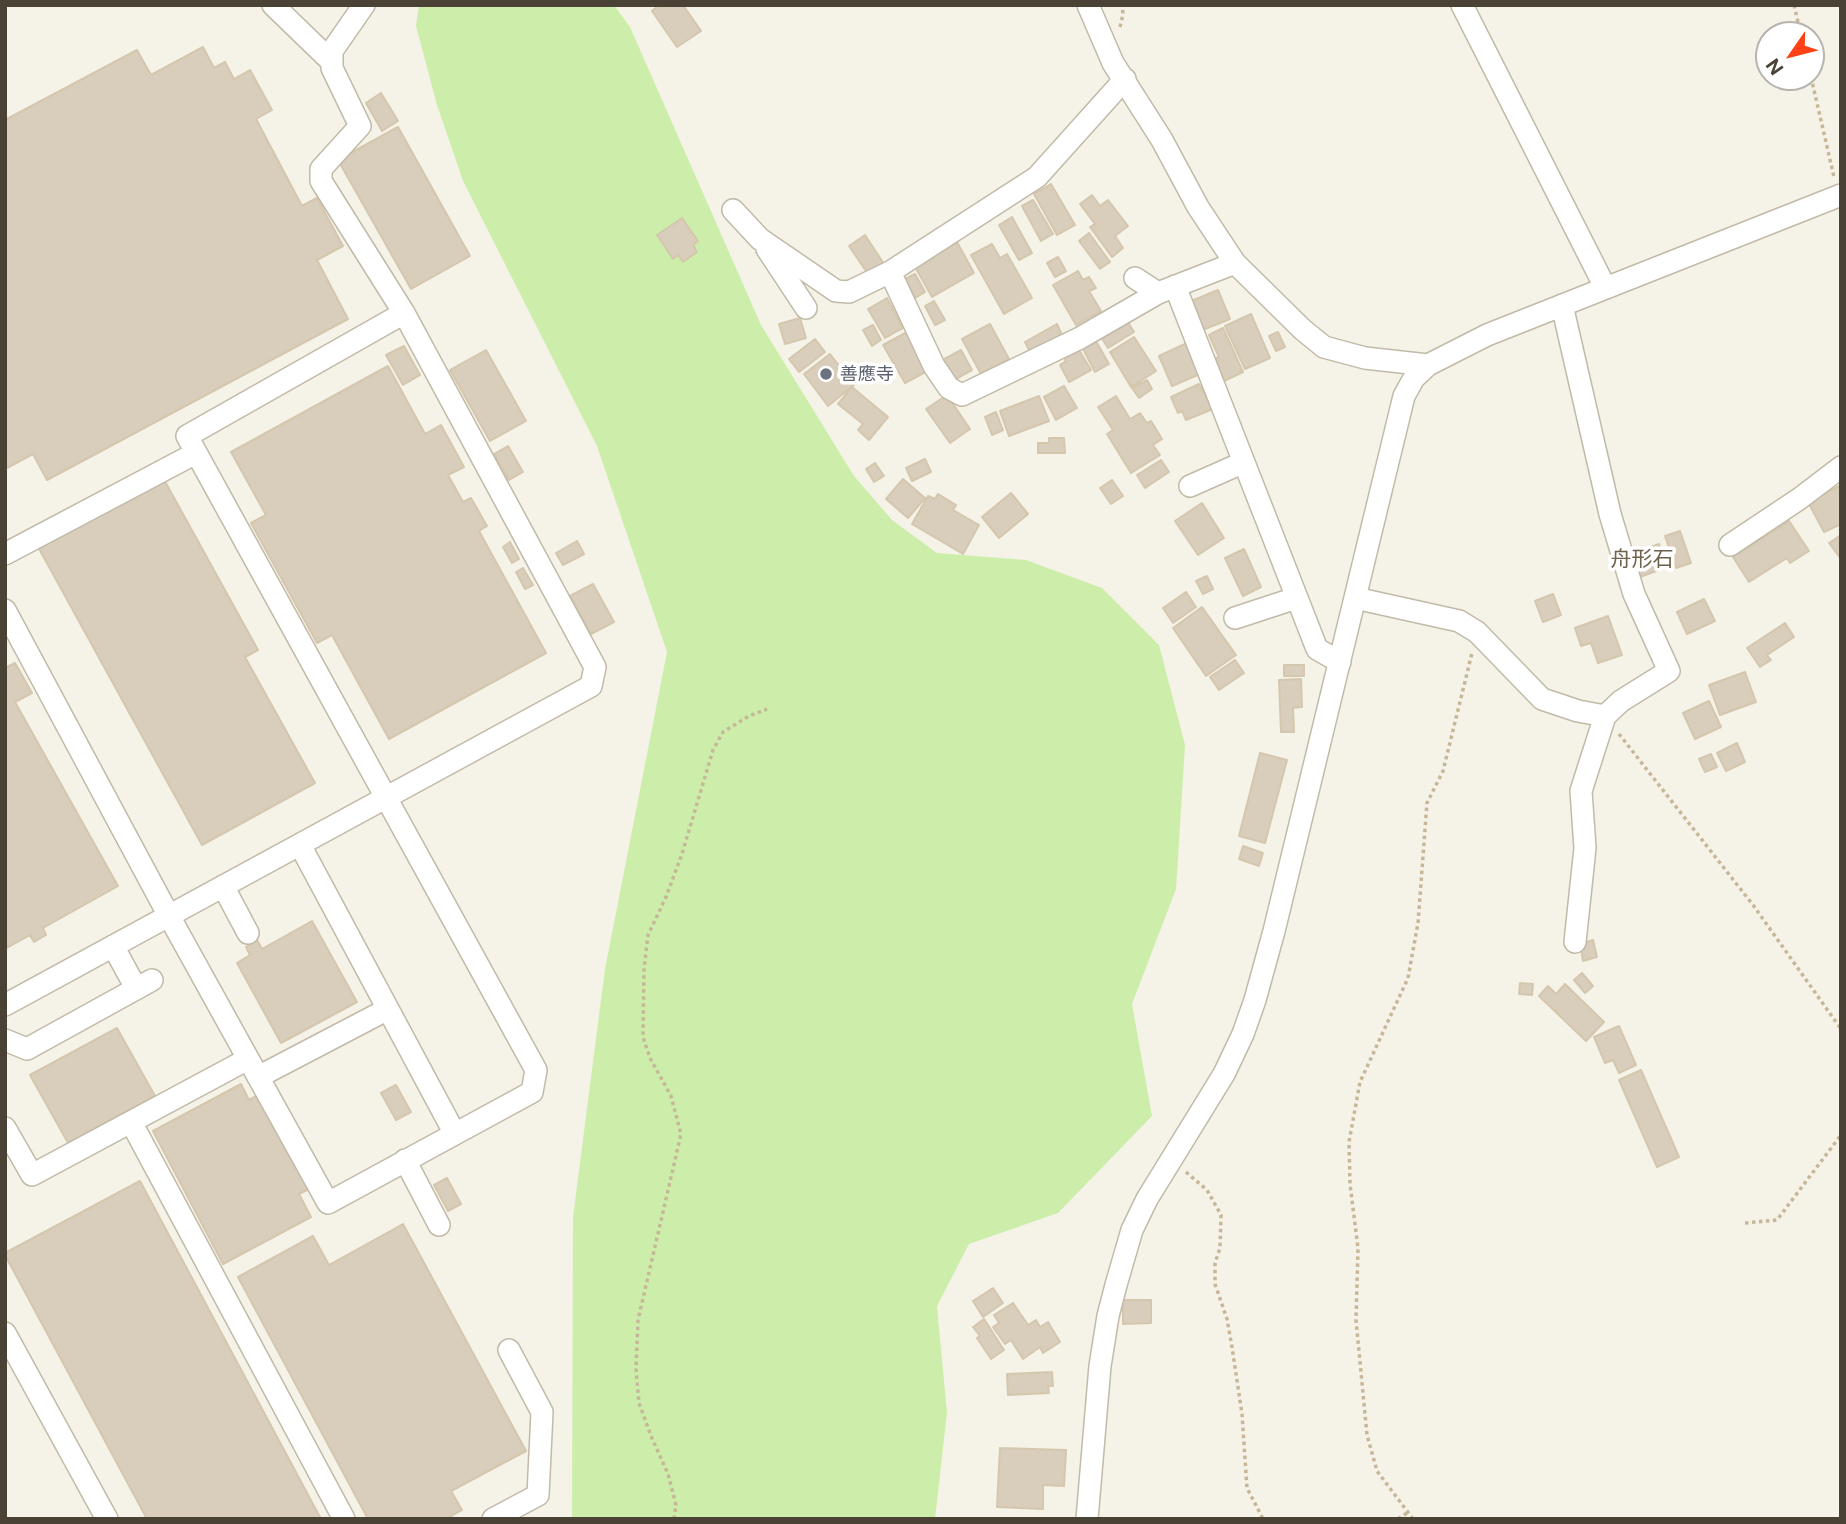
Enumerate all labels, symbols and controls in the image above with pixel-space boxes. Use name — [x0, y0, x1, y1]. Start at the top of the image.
north arrow — [1755, 21, 1825, 91]
text: N — [1761, 55, 1788, 79]
place label: 善應寺 — [840, 363, 894, 385]
marker: 善應寺 — [818, 366, 834, 382]
district label: 舟形石 — [1611, 547, 1673, 573]

